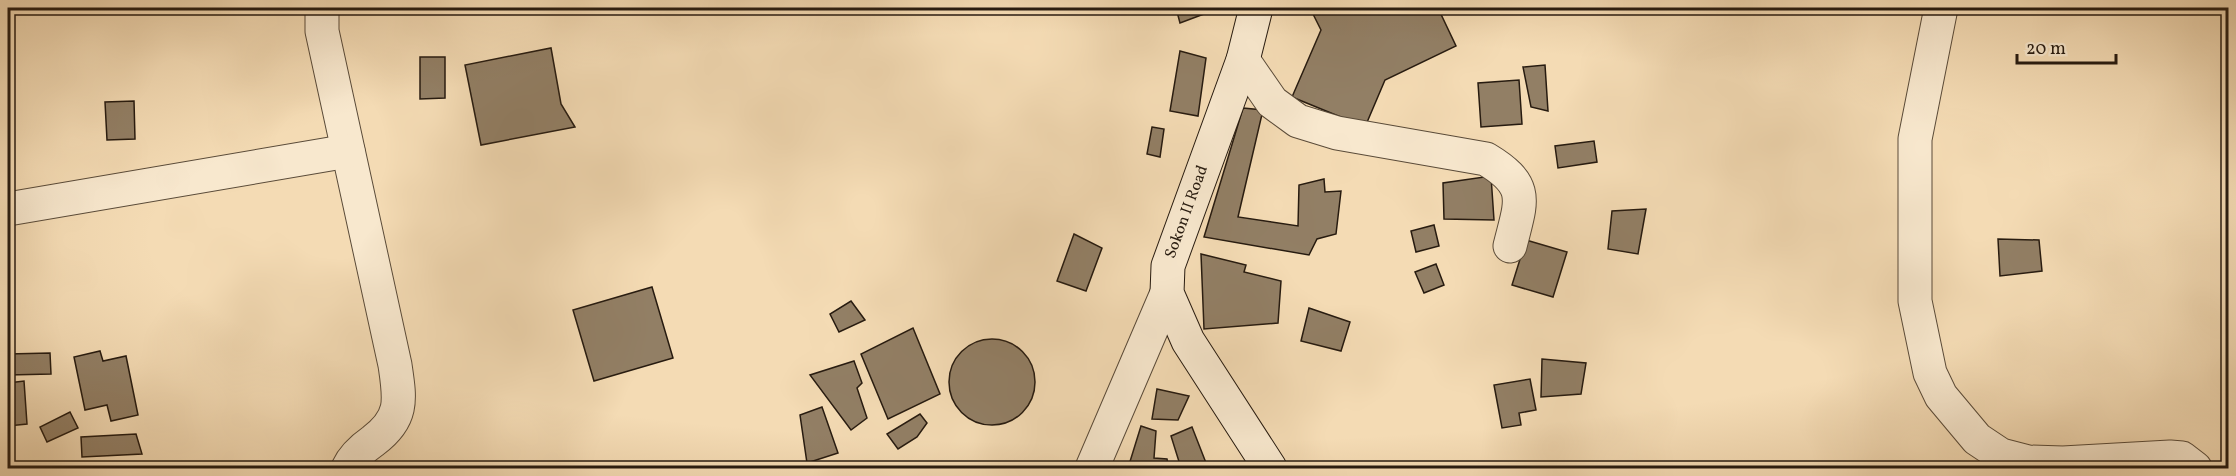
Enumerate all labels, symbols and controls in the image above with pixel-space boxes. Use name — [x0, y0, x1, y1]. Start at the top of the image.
scale bar — [2017, 27, 2116, 65]
text: 20 m — [2026, 37, 2066, 62]
street label: Sokon II Road — [1160, 162, 1214, 262]

